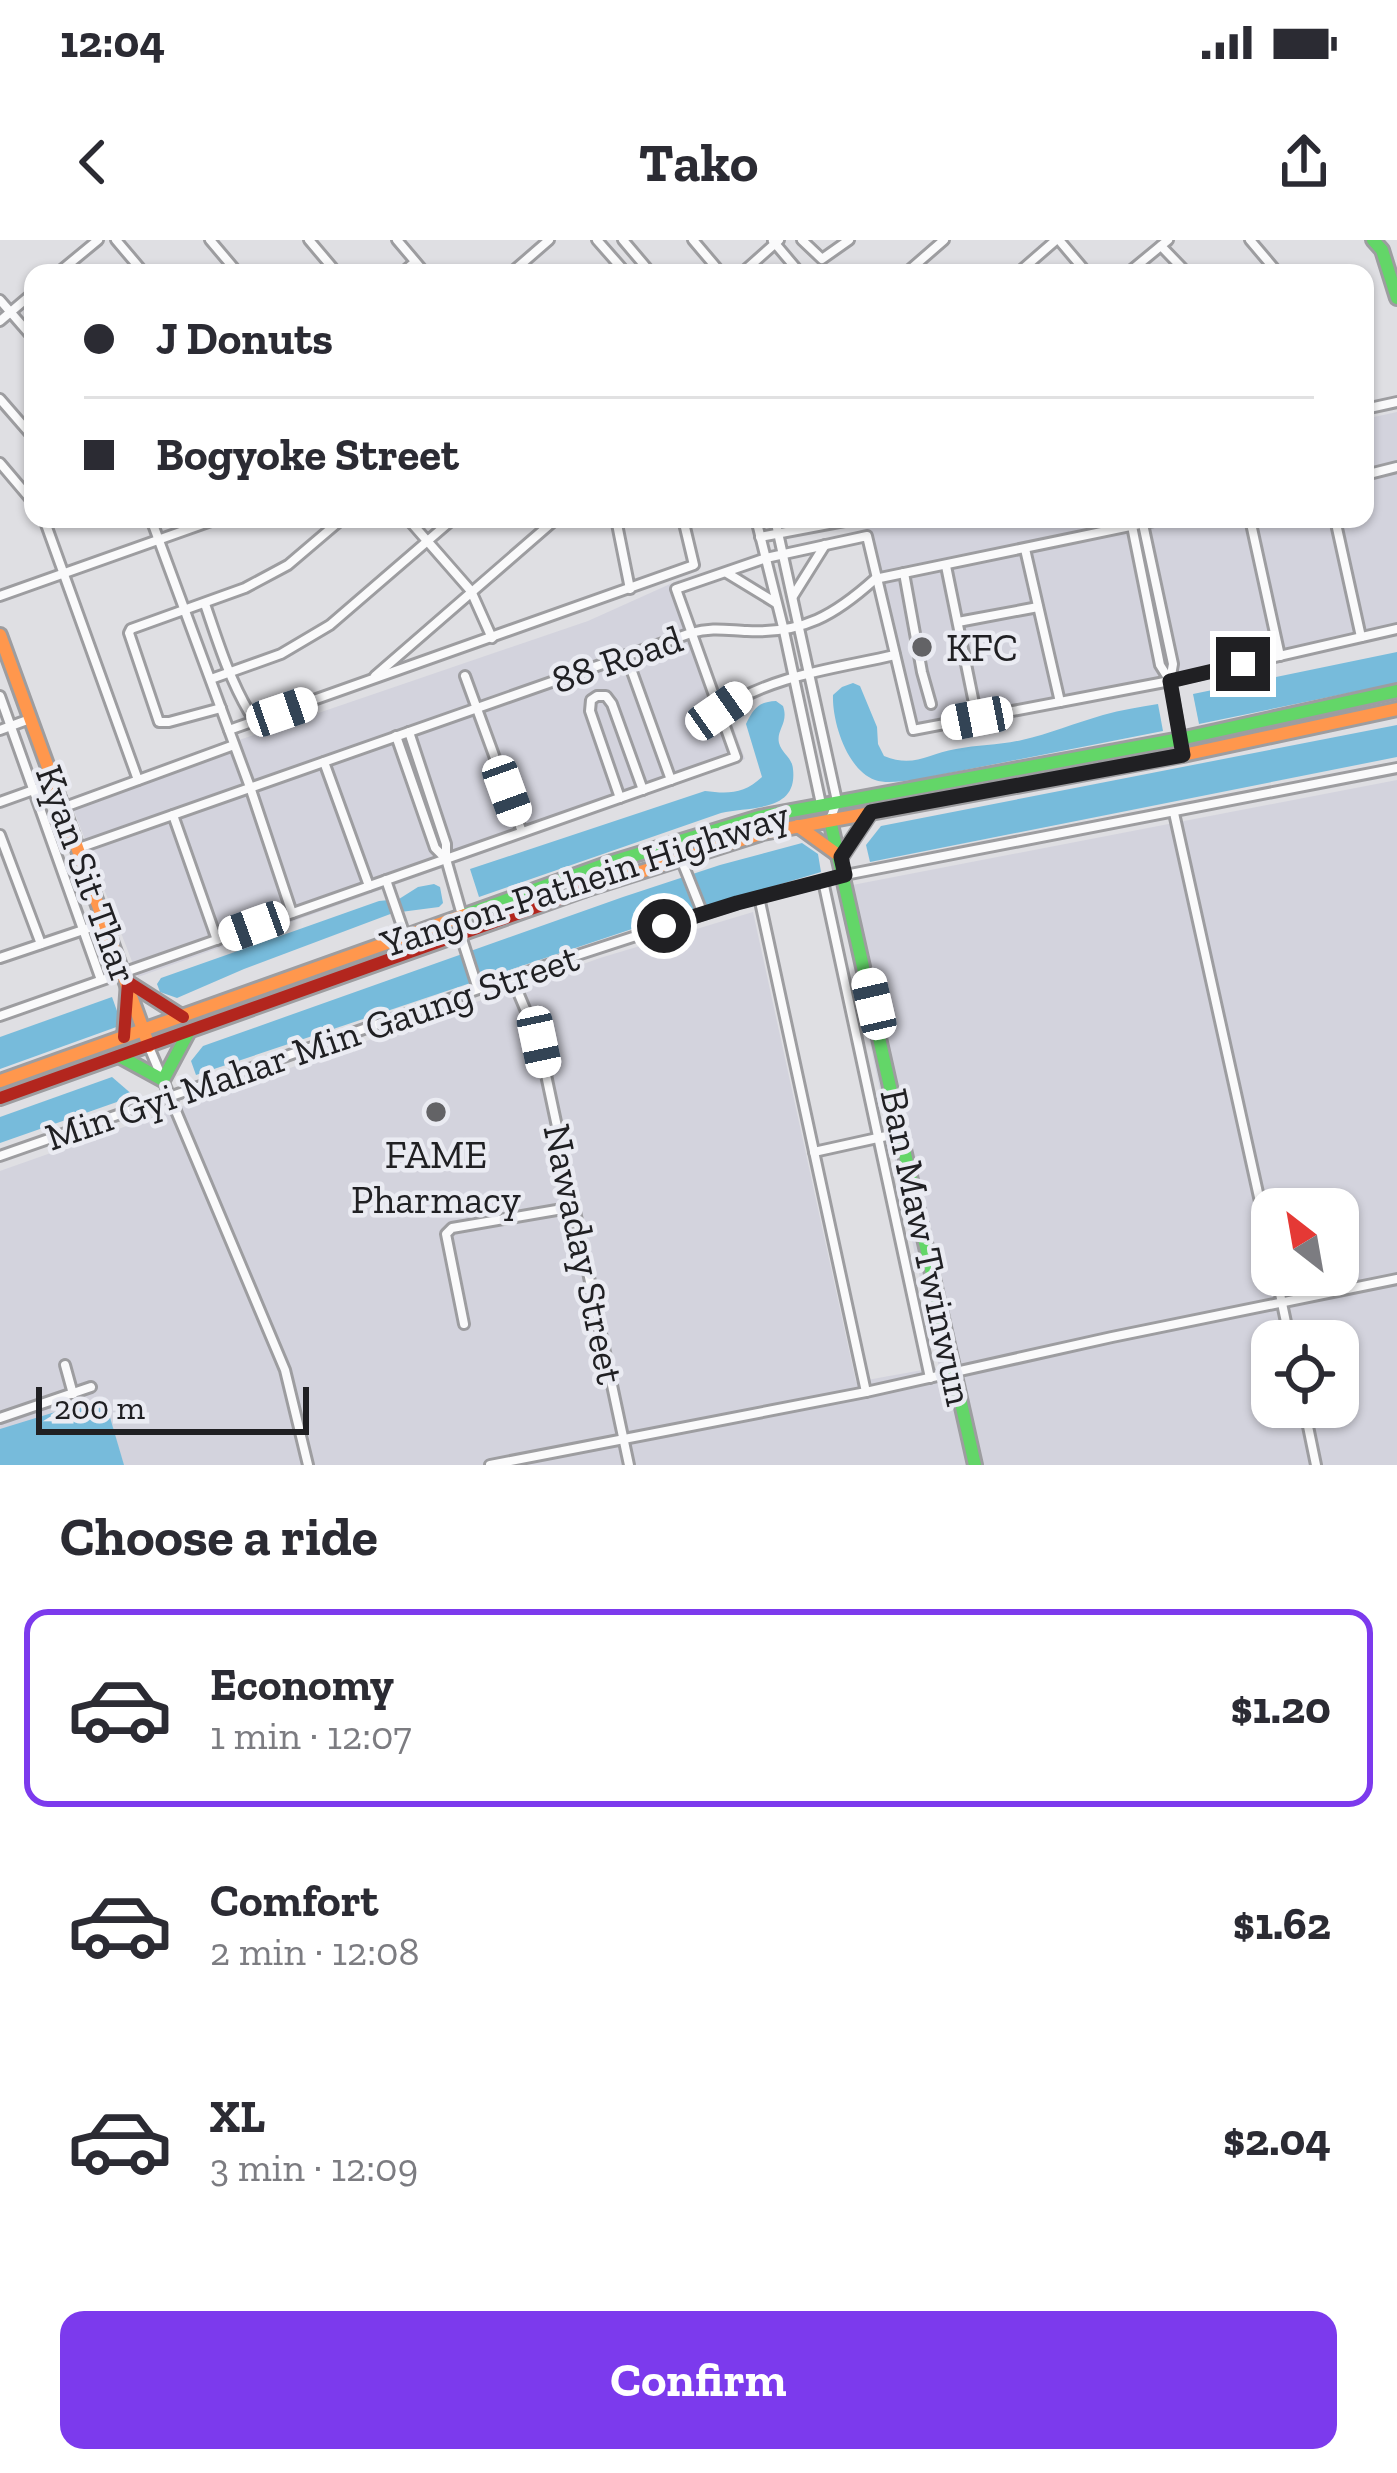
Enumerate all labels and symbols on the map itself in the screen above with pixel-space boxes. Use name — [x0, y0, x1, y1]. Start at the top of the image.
street label: 88 Road — [546, 615, 688, 703]
place label: KFC — [946, 624, 1018, 671]
marker: KFC — [909, 634, 935, 660]
route end — [1216, 637, 1270, 691]
car — [679, 676, 759, 746]
car — [242, 683, 322, 741]
car — [938, 693, 1016, 743]
car — [478, 751, 536, 831]
street label: Kyan Sit Thar — [26, 759, 148, 989]
street label: Yangon-Pathein Highway — [374, 791, 795, 968]
car — [214, 897, 294, 955]
route start — [637, 899, 691, 953]
street label: Min Gyi Mahar Min Gaung Street — [39, 933, 585, 1161]
car — [848, 965, 900, 1043]
car — [514, 1003, 564, 1081]
street label: Ban Maw Twinwun — [870, 1084, 984, 1410]
marker: FAME Pharmacy — [423, 1099, 449, 1125]
street label: Nawaday Street — [533, 1120, 635, 1389]
place label: FAME Pharmacy — [351, 1131, 521, 1223]
north arrow — [1251, 1188, 1359, 1296]
scale bar — [36, 1381, 309, 1434]

